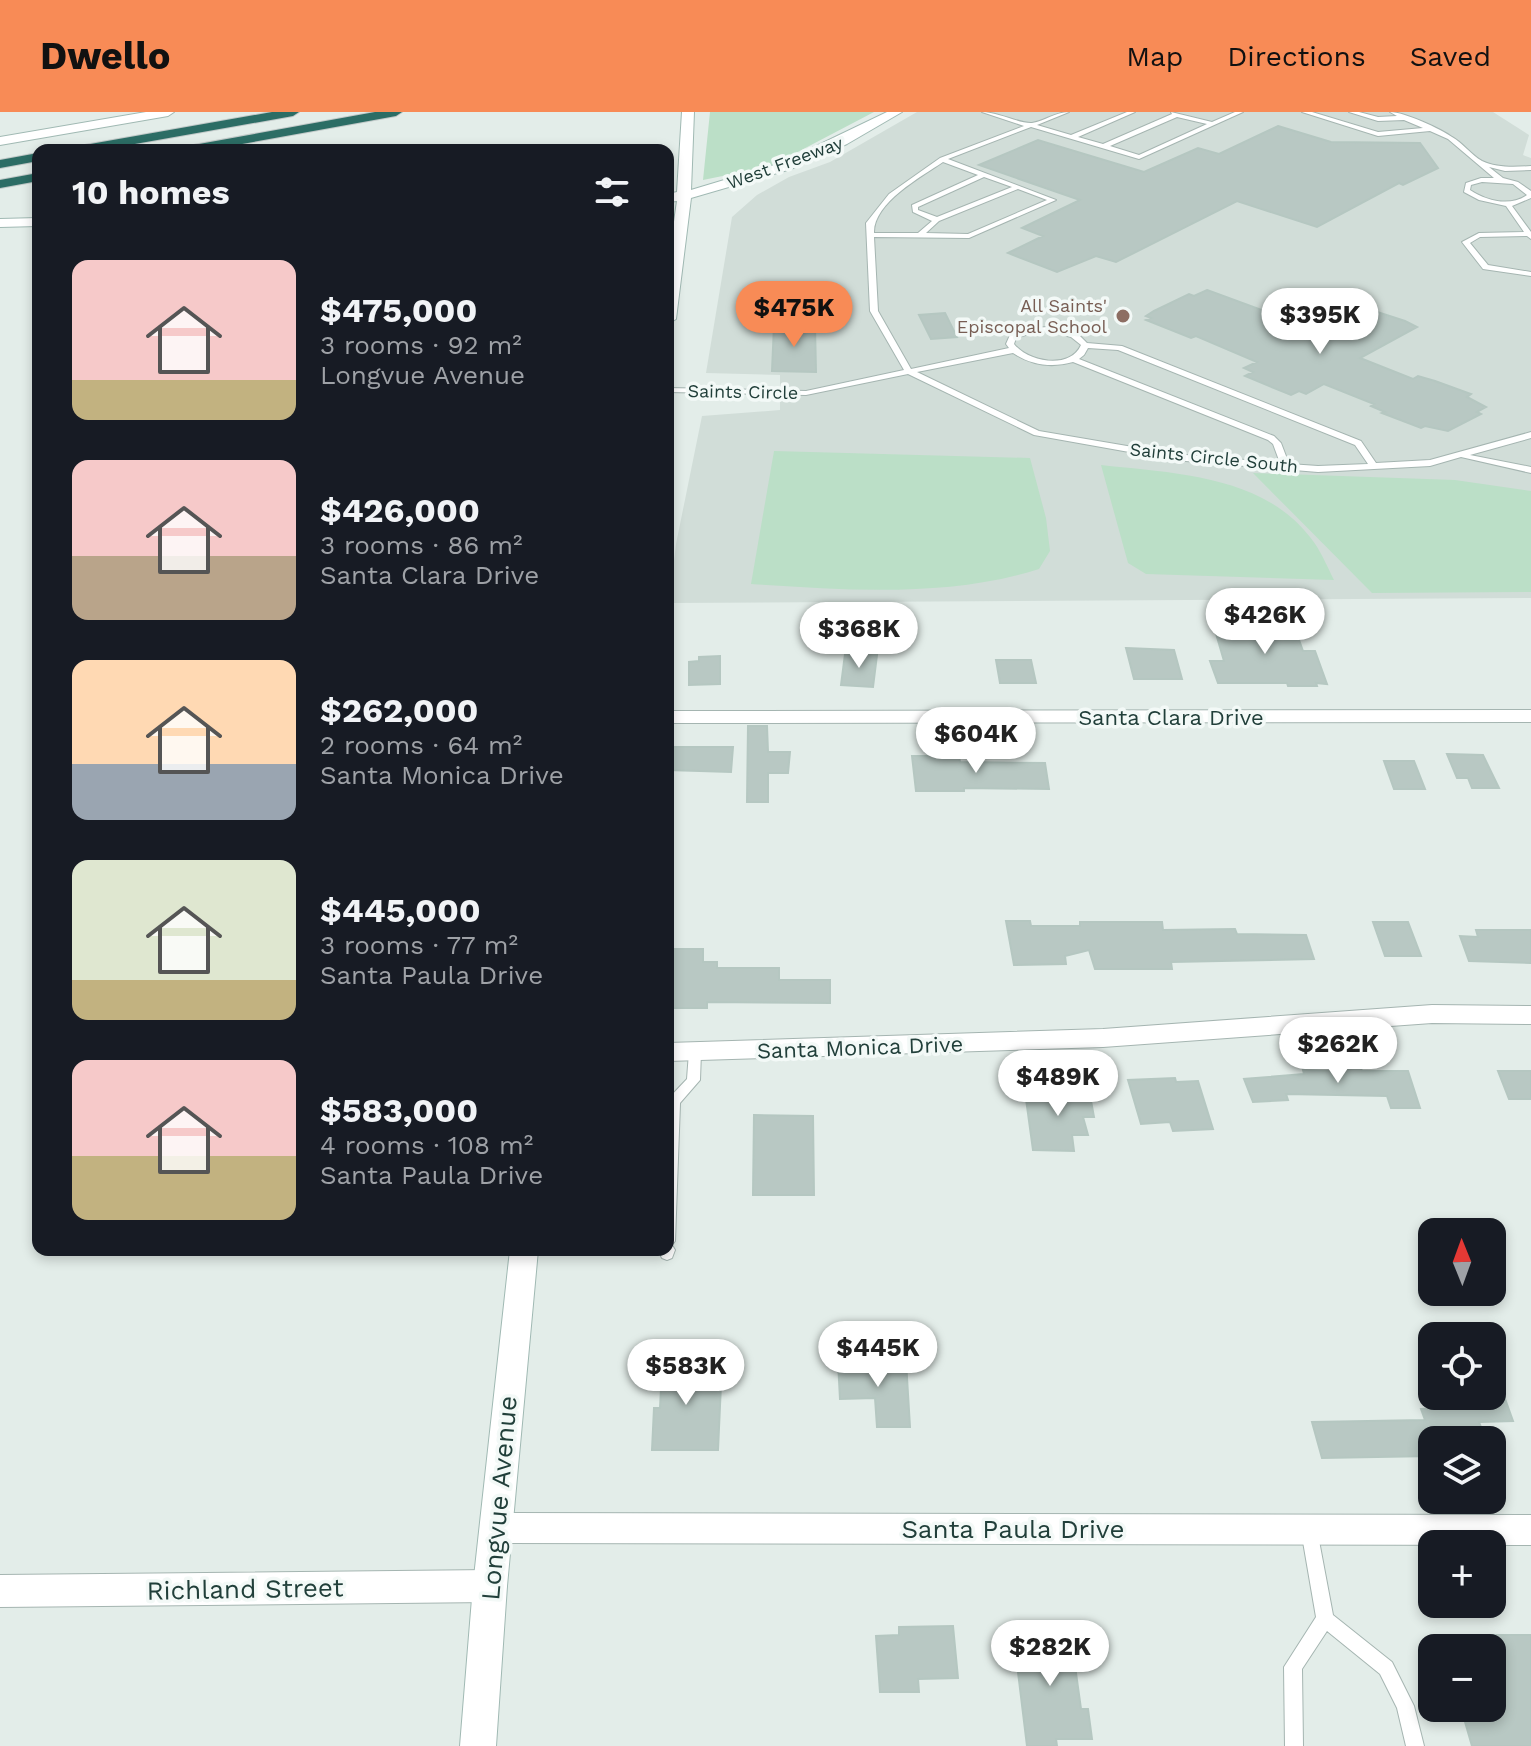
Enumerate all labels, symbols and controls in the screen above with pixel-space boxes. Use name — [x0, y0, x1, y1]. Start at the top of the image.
text: Dwello — [40, 34, 170, 78]
text: Map — [1126, 40, 1183, 73]
text: Directions — [1227, 40, 1366, 73]
text: Saved — [1410, 40, 1491, 73]
street label: West Freeway — [724, 132, 846, 193]
icon: filters — [590, 170, 634, 214]
text: 10 homes — [72, 172, 230, 212]
pin: $475K — [738, 281, 850, 349]
pin: $395K — [1264, 288, 1376, 356]
text: $475,000 — [320, 290, 477, 330]
icon: home — [136, 292, 232, 388]
text: $475K — [754, 292, 834, 322]
place label: All Saints' Episcopal School — [957, 295, 1107, 337]
text: $395K — [1279, 299, 1361, 329]
marker: All Saints' Episcopal School — [1114, 307, 1132, 325]
text: 3 rooms · 92 m² — [320, 330, 522, 360]
text: Longvue Avenue — [320, 360, 525, 390]
street label: Saints Circle — [687, 380, 799, 403]
street label: Saints Circle South — [1129, 438, 1299, 477]
text: $426,000 — [320, 490, 480, 530]
icon: home — [136, 492, 232, 588]
text: 3 rooms · 86 m² — [320, 530, 522, 560]
text: Santa Clara Drive — [320, 560, 539, 590]
pin: $426K — [1209, 588, 1321, 656]
text: $426K — [1224, 599, 1306, 629]
pin: $368K — [803, 602, 915, 670]
text: $368K — [818, 613, 900, 643]
text: $262,000 — [320, 690, 479, 730]
icon: home — [136, 692, 232, 788]
street label: Santa Clara Drive — [1078, 705, 1264, 730]
pin: $604K — [920, 707, 1032, 775]
text: $604K — [934, 718, 1018, 748]
text: 2 rooms · 64 m² — [320, 730, 522, 760]
text: Santa Monica Drive — [320, 760, 564, 790]
text: $445,000 — [320, 890, 481, 930]
icon: home — [136, 892, 232, 988]
text: 3 rooms · 77 m² — [320, 930, 518, 960]
text: Santa Paula Drive — [320, 960, 543, 990]
pin: $262K — [1282, 1017, 1394, 1085]
text: $262K — [1297, 1028, 1379, 1058]
street label: Santa Monica Drive — [757, 1031, 964, 1064]
pin: $489K — [1002, 1050, 1114, 1118]
text: $489K — [1016, 1061, 1100, 1091]
text: $583,000 — [320, 1090, 478, 1130]
icon: home — [136, 1092, 232, 1188]
text: 4 rooms · 108 m² — [320, 1130, 533, 1160]
text: Santa Paula Drive — [320, 1160, 543, 1190]
north arrow — [1418, 1218, 1506, 1306]
map controls — [1418, 1218, 1506, 1722]
pin: $445K — [822, 1321, 934, 1389]
button: locate — [1418, 1322, 1506, 1410]
text: $445K — [836, 1332, 920, 1362]
pin: $583K — [630, 1339, 742, 1407]
text: $583K — [645, 1350, 727, 1380]
street label: Longvue Avenue — [475, 1395, 523, 1601]
button: layers — [1418, 1426, 1506, 1514]
street label: Santa Paula Drive — [901, 1514, 1125, 1544]
button: + — [1418, 1530, 1506, 1618]
street label: Richland Street — [146, 1572, 344, 1606]
pin: $282K — [994, 1620, 1106, 1688]
text: $282K — [1009, 1631, 1091, 1661]
button: − — [1418, 1634, 1506, 1722]

